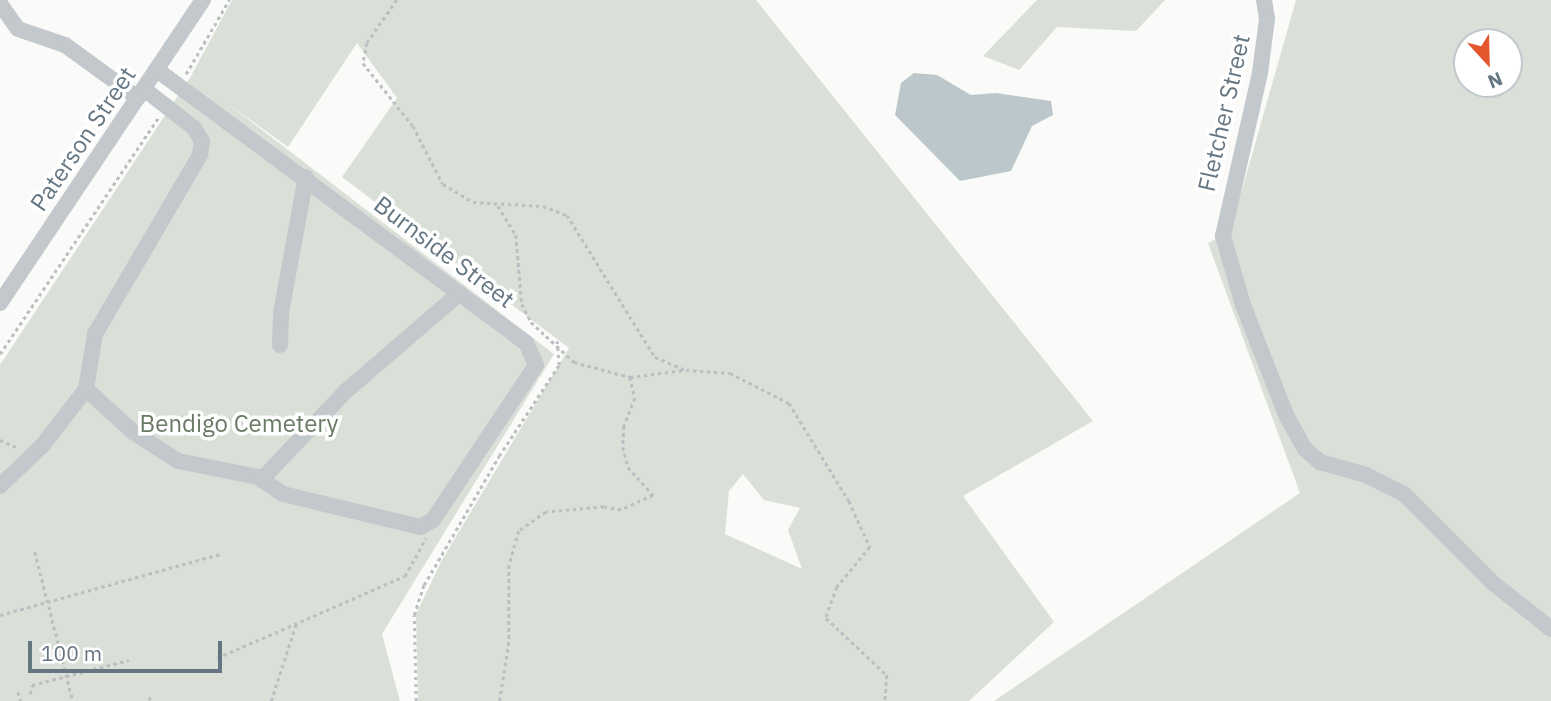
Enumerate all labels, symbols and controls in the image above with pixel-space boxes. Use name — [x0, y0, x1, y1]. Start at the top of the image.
north arrow — [1453, 28, 1523, 98]
street label: Fletcher Street — [1192, 32, 1256, 194]
street label: Paterson Street — [24, 61, 142, 217]
text: N — [1484, 67, 1506, 94]
street label: Burnside Street — [368, 190, 520, 314]
park label: Bendigo Cemetery — [140, 410, 338, 438]
scale bar — [32, 628, 226, 672]
text: 100 m — [41, 639, 102, 667]

